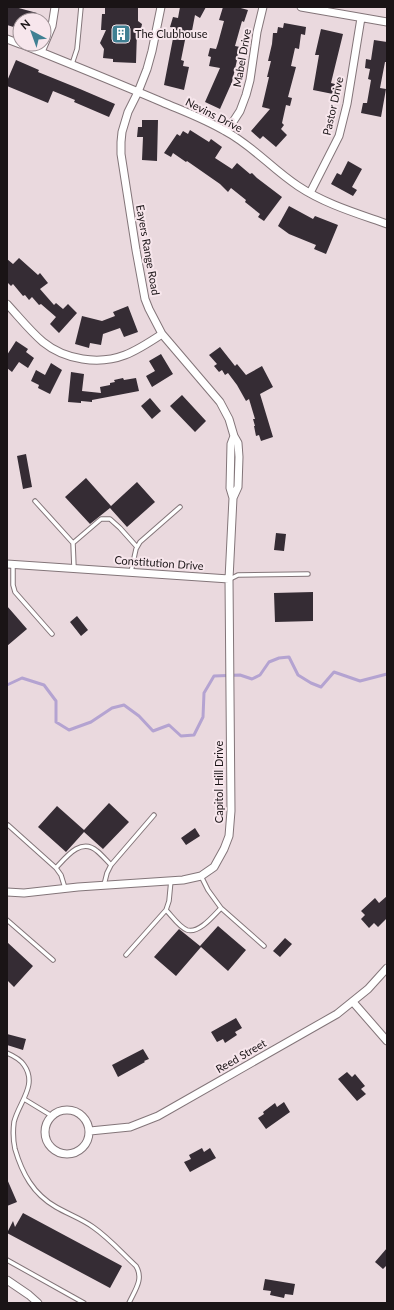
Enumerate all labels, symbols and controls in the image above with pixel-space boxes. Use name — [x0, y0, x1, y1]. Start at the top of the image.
north arrow — [12, 12, 52, 52]
text: N — [18, 16, 33, 32]
building icon: The Clubhouse — [110, 23, 132, 45]
place label: The Clubhouse — [135, 27, 208, 40]
street label: Mabel Drive — [230, 27, 253, 88]
street label: Pastor Drive — [319, 75, 346, 136]
street label: Nevins Drive — [184, 95, 245, 135]
street label: Eayers Range Road — [134, 204, 163, 296]
street label: Constitution Drive — [114, 553, 204, 572]
street label: Capitol Hill Drive — [212, 741, 225, 823]
street label: Reed Street — [213, 1036, 268, 1075]

